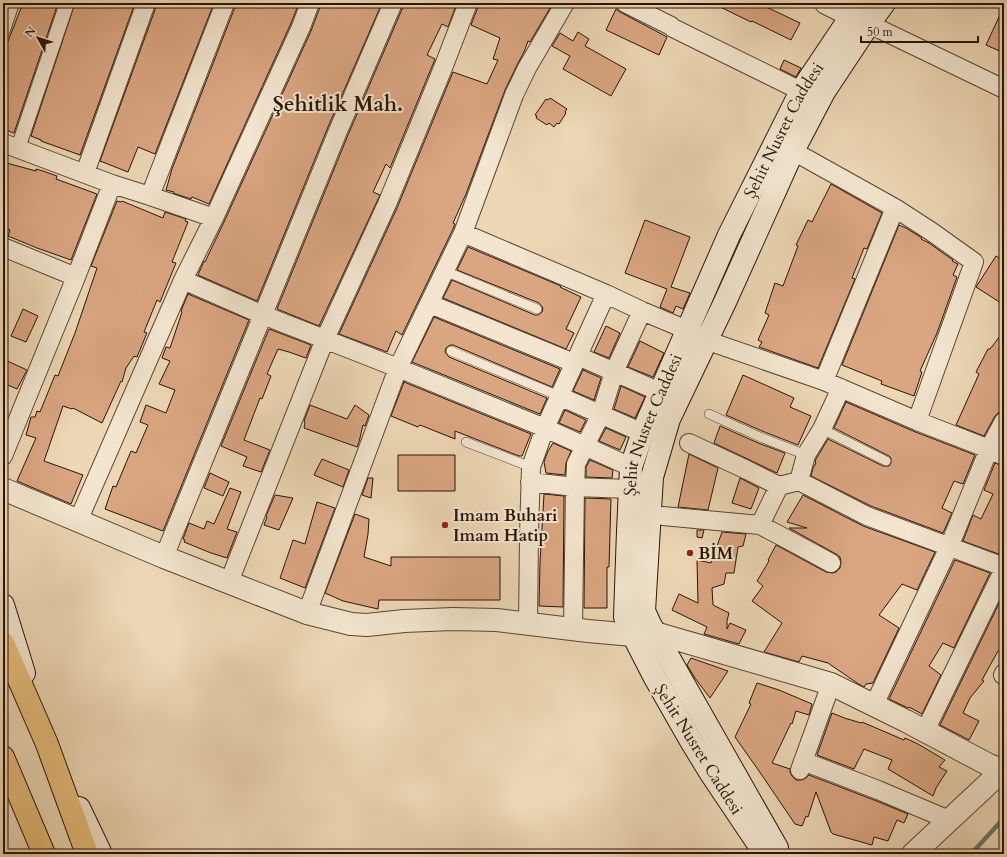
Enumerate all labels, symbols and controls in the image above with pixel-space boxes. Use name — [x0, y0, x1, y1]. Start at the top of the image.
north arrow — [18, 18, 58, 58]
scale bar — [861, 18, 978, 44]
text: N — [22, 23, 40, 40]
text: 50 m — [867, 24, 894, 40]
street label: Şehit Nusret Caddesi — [738, 58, 829, 202]
district label: Şehitlik Mah. — [273, 90, 403, 119]
street label: Şehit Nusret Caddesi — [619, 350, 688, 497]
place label: Imam Buhari Imam Hatip — [453, 504, 557, 547]
marker: Imam Buhari Imam Hatip — [440, 520, 450, 530]
place label: BİM — [698, 542, 734, 565]
marker: BİM — [685, 548, 695, 558]
street label: Şehit Nusret Caddesi — [649, 679, 748, 819]

